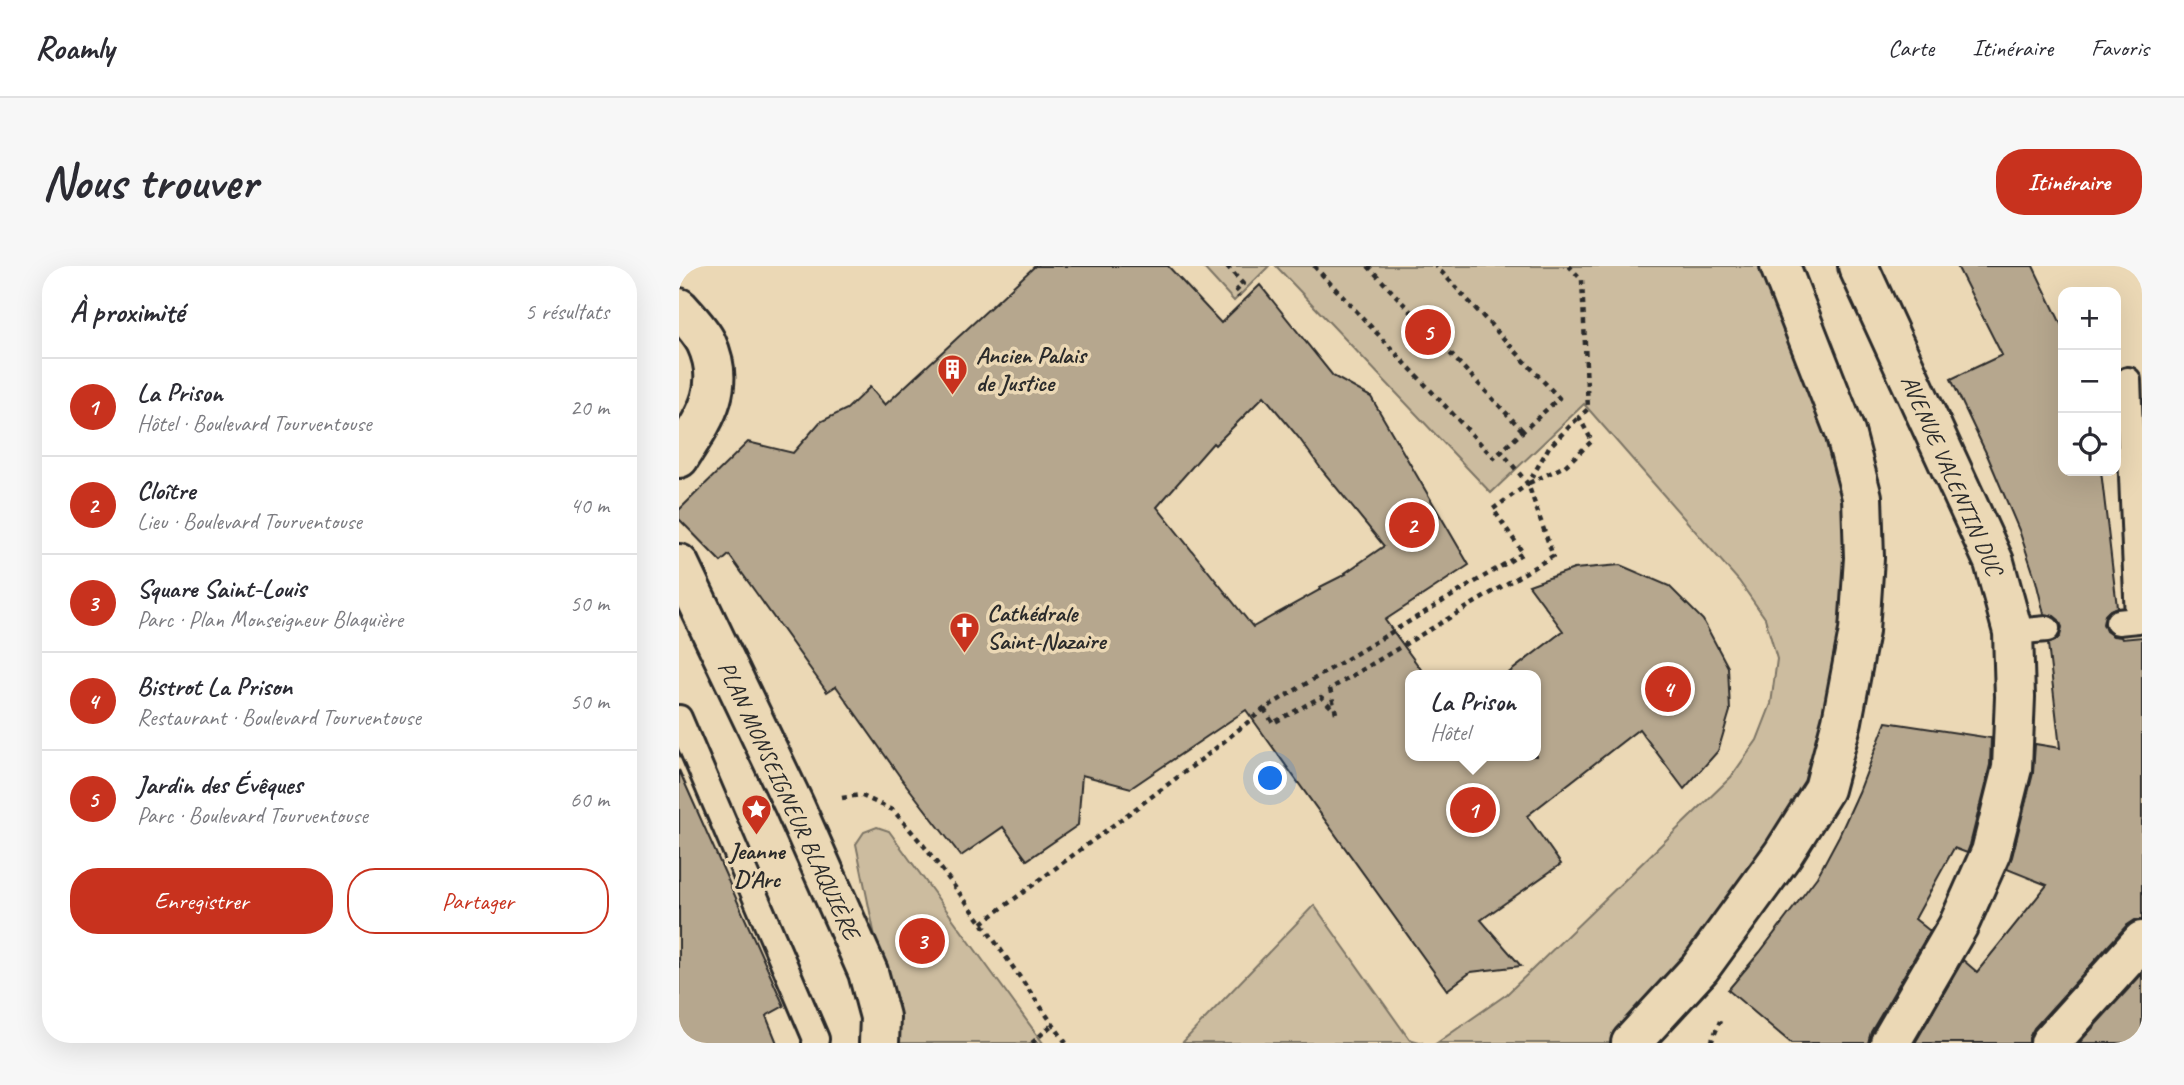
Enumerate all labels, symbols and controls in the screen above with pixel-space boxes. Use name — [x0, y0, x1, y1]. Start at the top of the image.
text: Roamly — [35, 27, 114, 69]
text: Carte — [1888, 33, 1934, 63]
text: Itinéraire — [1972, 33, 2053, 63]
text: Favoris — [2091, 33, 2149, 63]
button: Itinéraire — [1996, 149, 2142, 215]
text: Nous trouver — [42, 151, 257, 213]
map controls — [2058, 287, 2121, 476]
button: + — [2058, 287, 2121, 350]
text: À proximité — [70, 293, 184, 331]
text: 5 résultats — [525, 297, 609, 326]
pin: 5 — [1405, 306, 1451, 358]
place label: Ancien Palais de Justice — [976, 340, 1088, 398]
button: − — [2058, 350, 2121, 413]
building icon: Ancien Palais de Justice — [936, 352, 970, 396]
street label: AVENUE VALENTIN DUC — [1894, 370, 2011, 582]
text: La Prison — [137, 376, 223, 409]
text: 1 — [88, 393, 98, 422]
text: 20 m — [570, 393, 609, 422]
text: Hôtel · Boulevard Tourventouse — [137, 409, 372, 438]
button: locate — [2058, 413, 2121, 476]
text: Cloître — [137, 474, 195, 507]
text: 2 — [88, 491, 98, 520]
text: 40 m — [570, 491, 609, 520]
pin: 2 — [1389, 499, 1435, 551]
text: Lieu · Boulevard Tourventouse — [137, 507, 362, 536]
text: Square Saint-Louis — [137, 572, 306, 605]
text: 3 — [88, 589, 98, 618]
text: 50 m — [570, 589, 609, 618]
place label: Cathédrale Saint-Nazaire — [987, 598, 1107, 656]
text: Parc · Plan Monseigneur Blaquière — [137, 605, 403, 634]
church icon: Cathédrale Saint-Nazaire — [947, 610, 981, 654]
street label: PLAN MONSEIGNEUR BLAQUIÈRE — [711, 656, 868, 947]
pin: 4 — [1645, 663, 1691, 715]
text: Bistrot La Prison — [137, 670, 292, 703]
popup — [1405, 670, 1541, 761]
text: La Prison — [1430, 685, 1516, 718]
text: 4 — [88, 687, 98, 716]
text: 50 m — [570, 687, 609, 716]
text: Restaurant · Boulevard Tourventouse — [137, 703, 421, 732]
text: Hôtel — [1430, 718, 1470, 747]
your location — [1253, 761, 1287, 795]
text: Jardin des Évêques — [137, 768, 302, 801]
pin: 1 — [1450, 784, 1496, 836]
text: 5 — [88, 785, 98, 814]
text: 60 m — [570, 785, 609, 814]
place icon: Jeanne D'Arc — [740, 792, 774, 836]
text: Parc · Boulevard Tourventouse — [137, 801, 368, 830]
place label: Jeanne D'Arc — [727, 836, 787, 894]
button: Enregistrer — [70, 868, 333, 934]
button: Partager — [347, 868, 609, 934]
pin: 3 — [899, 915, 945, 967]

